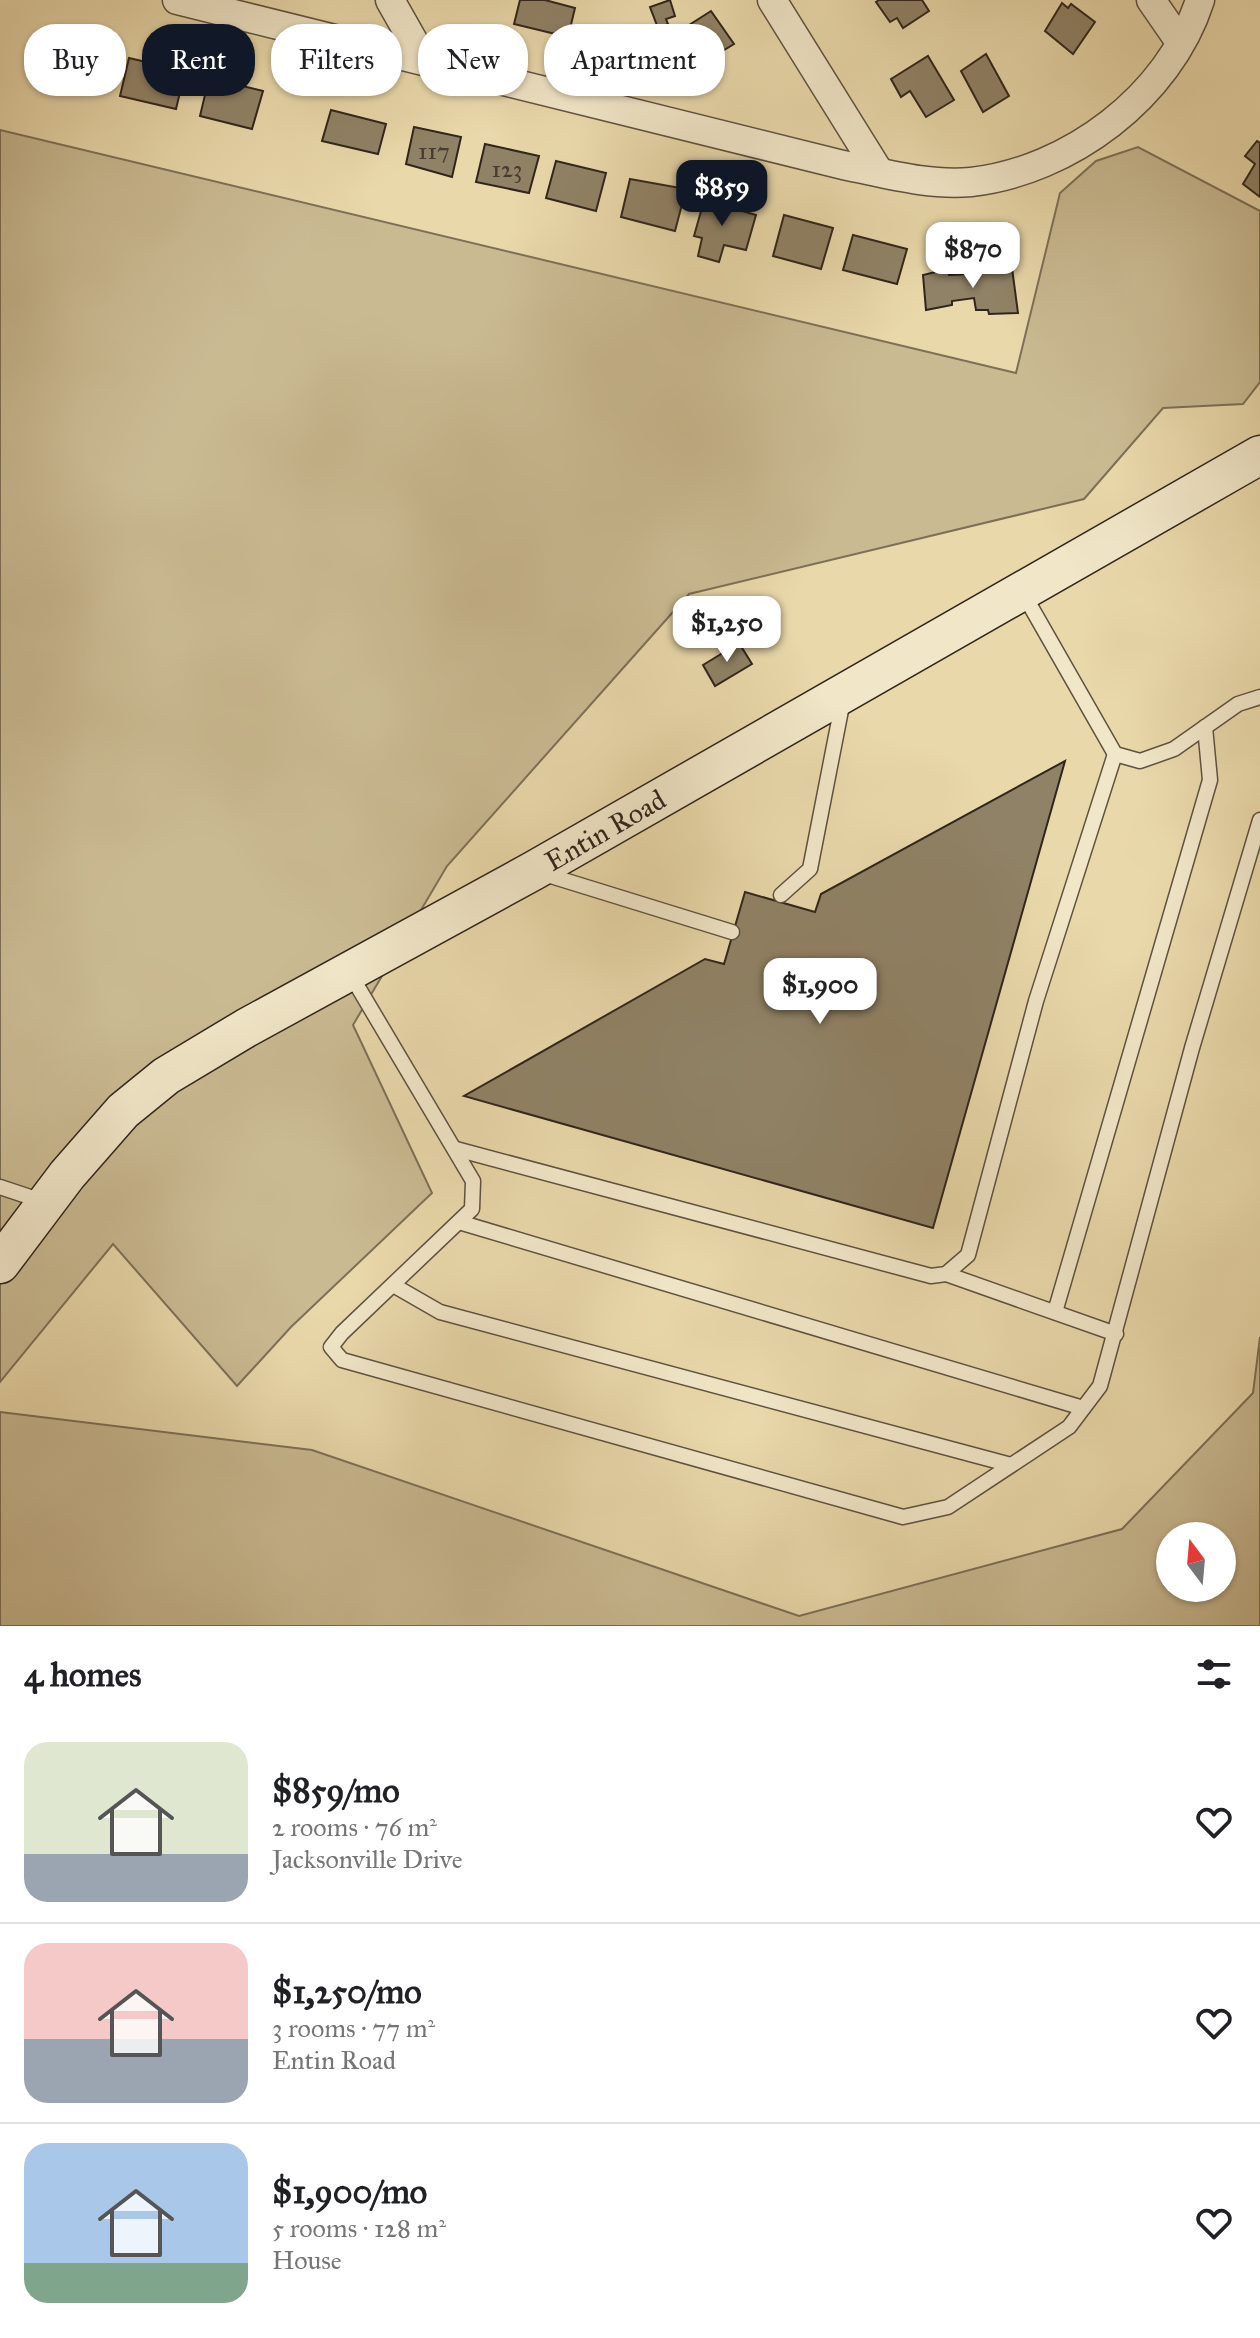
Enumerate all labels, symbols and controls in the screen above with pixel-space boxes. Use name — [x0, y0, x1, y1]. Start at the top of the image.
chip: Buy — [24, 24, 126, 96]
chip: Rent — [142, 24, 255, 96]
chip: Filters — [271, 24, 402, 96]
chip: New — [418, 24, 528, 96]
chip: Apartment — [544, 24, 725, 96]
house number: 117 — [418, 136, 450, 166]
house number: 123 — [492, 154, 522, 184]
pin: $859 — [675, 160, 769, 228]
text: $859 — [694, 170, 750, 202]
pin: $870 — [926, 222, 1020, 290]
text: $870 — [944, 232, 1002, 264]
pin: $1,250 — [662, 596, 792, 664]
text: $1,250 — [691, 606, 763, 638]
street label: Entin Road — [539, 782, 672, 879]
pin: $1,900 — [755, 958, 885, 1026]
text: $1,900 — [782, 968, 858, 1000]
north arrow — [1156, 1522, 1236, 1602]
map controls — [1156, 1522, 1236, 1602]
icon: filters — [1192, 1652, 1236, 1696]
text: 4 homes — [24, 1654, 141, 1695]
text: $859/mo — [272, 1770, 400, 1811]
icon: home — [88, 1774, 184, 1870]
icon: heart — [1192, 1800, 1236, 1844]
text: 2 rooms · 76 m² — [272, 1811, 437, 1843]
text: Jacksonville Drive — [272, 1843, 463, 1875]
text: $1,250/mo — [272, 1971, 422, 2012]
icon: home — [88, 1975, 184, 2071]
icon: heart — [1192, 2001, 1236, 2045]
text: 3 rooms · 77 m² — [272, 2012, 435, 2044]
text: Entin Road — [272, 2044, 396, 2076]
text: $1,900/mo — [272, 2171, 427, 2212]
icon: home — [88, 2175, 184, 2271]
icon: heart — [1192, 2201, 1236, 2245]
text: 5 rooms · 128 m² — [272, 2212, 446, 2244]
text: House — [272, 2244, 342, 2276]

